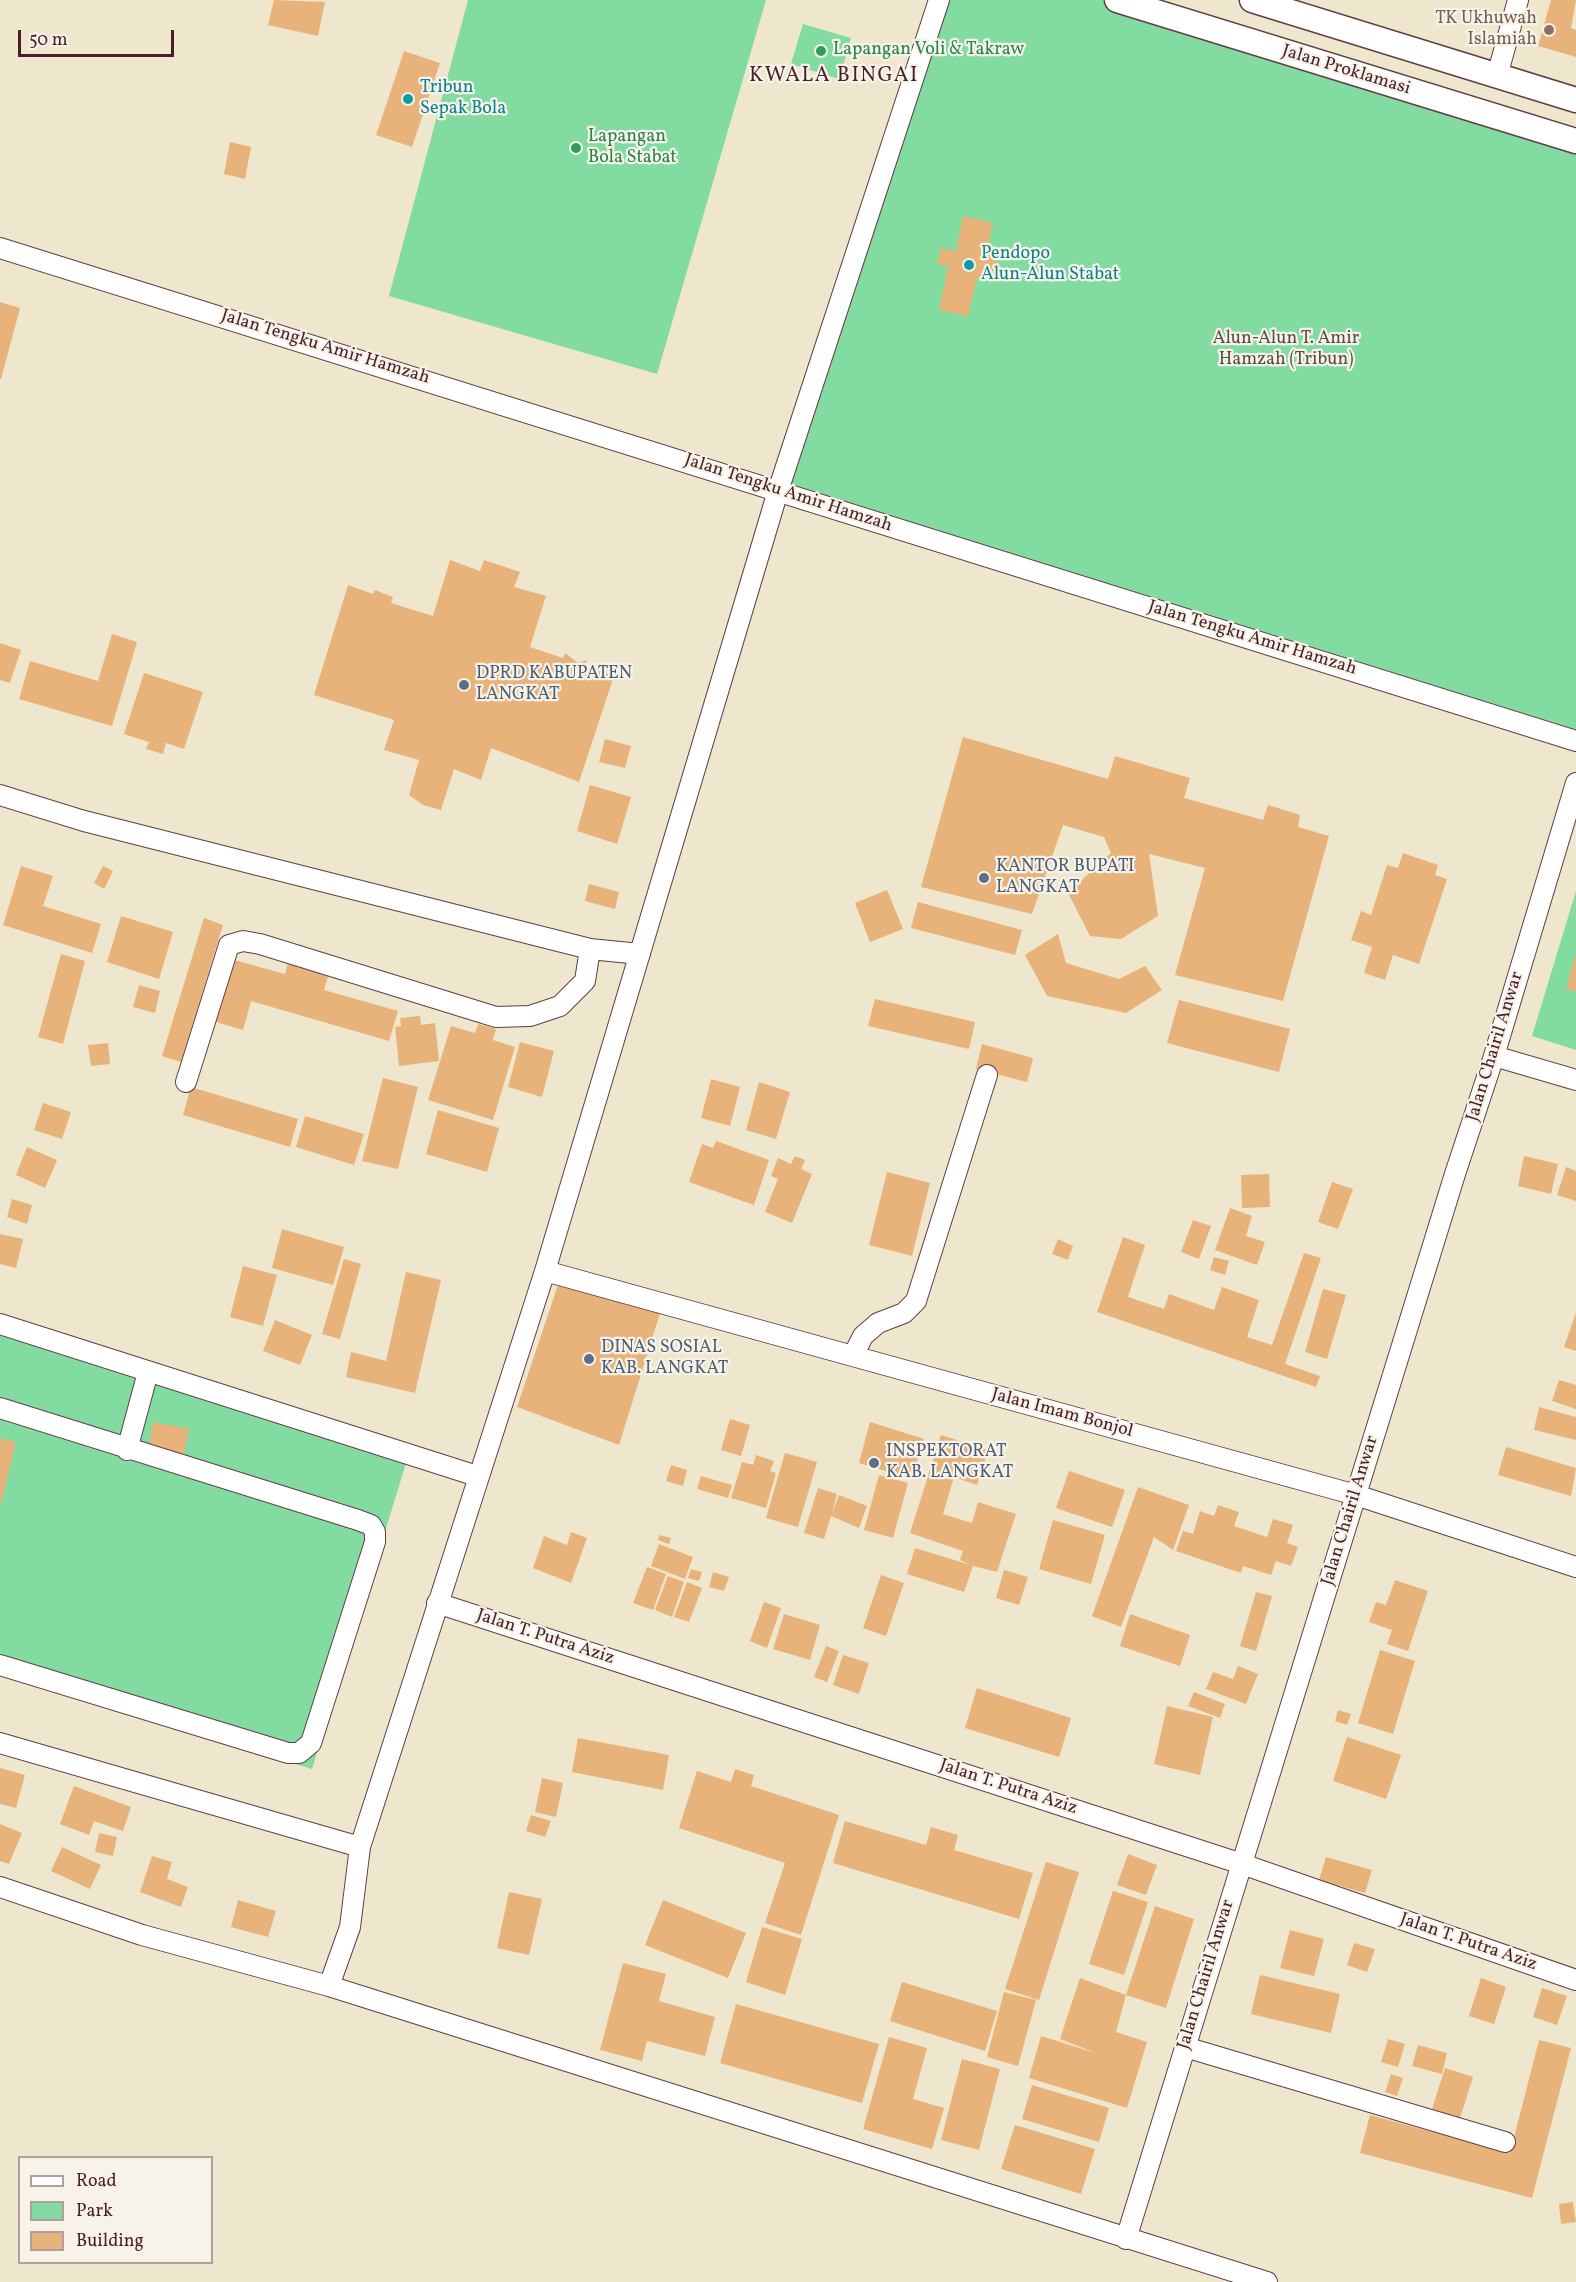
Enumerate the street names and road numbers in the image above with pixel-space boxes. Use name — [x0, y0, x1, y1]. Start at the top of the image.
street label: Jalan Proklamasi — [1279, 41, 1413, 101]
street label: Jalan Tengku Amir Hamzah — [218, 306, 432, 390]
street label: Jalan Tengku Amir Hamzah — [681, 450, 895, 538]
street label: Jalan Tengku Amir Hamzah — [1145, 597, 1359, 681]
street label: Jalan Chairil Anwar — [1463, 969, 1529, 1125]
street label: Jalan Imam Bonjol — [989, 1385, 1135, 1443]
street label: Jalan Chairil Anwar — [1318, 1433, 1384, 1589]
street label: Jalan T. Putra Aziz — [473, 1606, 617, 1670]
street label: Jalan T. Putra Aziz — [936, 1756, 1080, 1820]
street label: Jalan Chairil Anwar — [1174, 1897, 1240, 2053]
street label: Jalan T. Putra Aziz — [1397, 1909, 1539, 1977]

